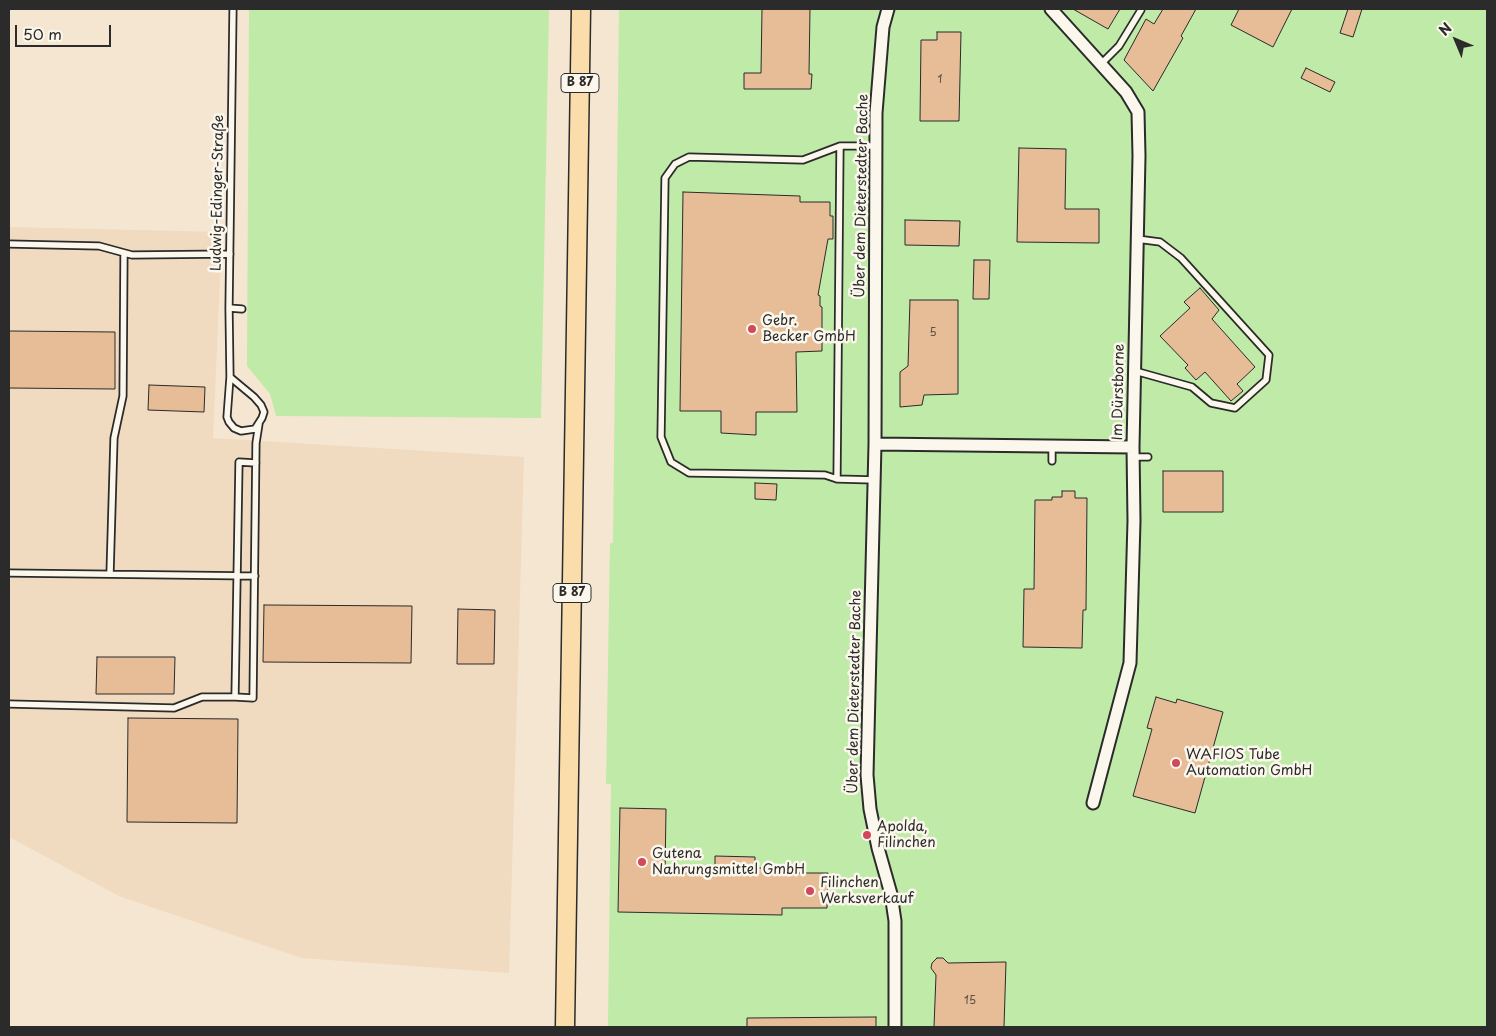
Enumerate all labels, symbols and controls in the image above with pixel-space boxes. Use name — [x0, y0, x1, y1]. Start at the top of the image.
scale bar — [18, 15, 114, 47]
north arrow — [1431, 15, 1481, 65]
text: N — [1434, 18, 1456, 40]
text: 50 m — [23, 22, 62, 45]
house number: 1 — [938, 73, 942, 87]
road number: B 87 — [561, 74, 599, 92]
street label: Über dem Dieterstedter Bache — [852, 94, 872, 298]
street label: Ludwig-Edinger-Straße — [208, 115, 228, 271]
place label: Gebr. Becker GmbH — [762, 313, 856, 346]
marker: Gebr. Becker GmbH — [746, 323, 758, 335]
house number: 5 — [929, 326, 937, 340]
street label: Im Dürstborne — [1110, 343, 1128, 441]
road number: B 87 — [553, 584, 591, 602]
street label: Über dem Dieterstedter Bache — [845, 590, 865, 794]
place label: WAFIOS Tube Automation GmbH — [1186, 747, 1312, 780]
marker: WAFIOS Tube Automation GmbH — [1170, 757, 1182, 769]
place label: Apolda, Filinchen — [877, 819, 936, 852]
marker: Apolda, Filinchen — [861, 829, 873, 841]
place label: Gutena Nahrungsmittel GmbH — [652, 846, 805, 879]
marker: Gutena Nahrungsmittel GmbH — [636, 856, 648, 868]
place label: Filinchen Werksverkauf — [820, 875, 913, 908]
marker: Filinchen Werksverkauf — [804, 885, 816, 897]
house number: 15 — [964, 994, 976, 1008]

